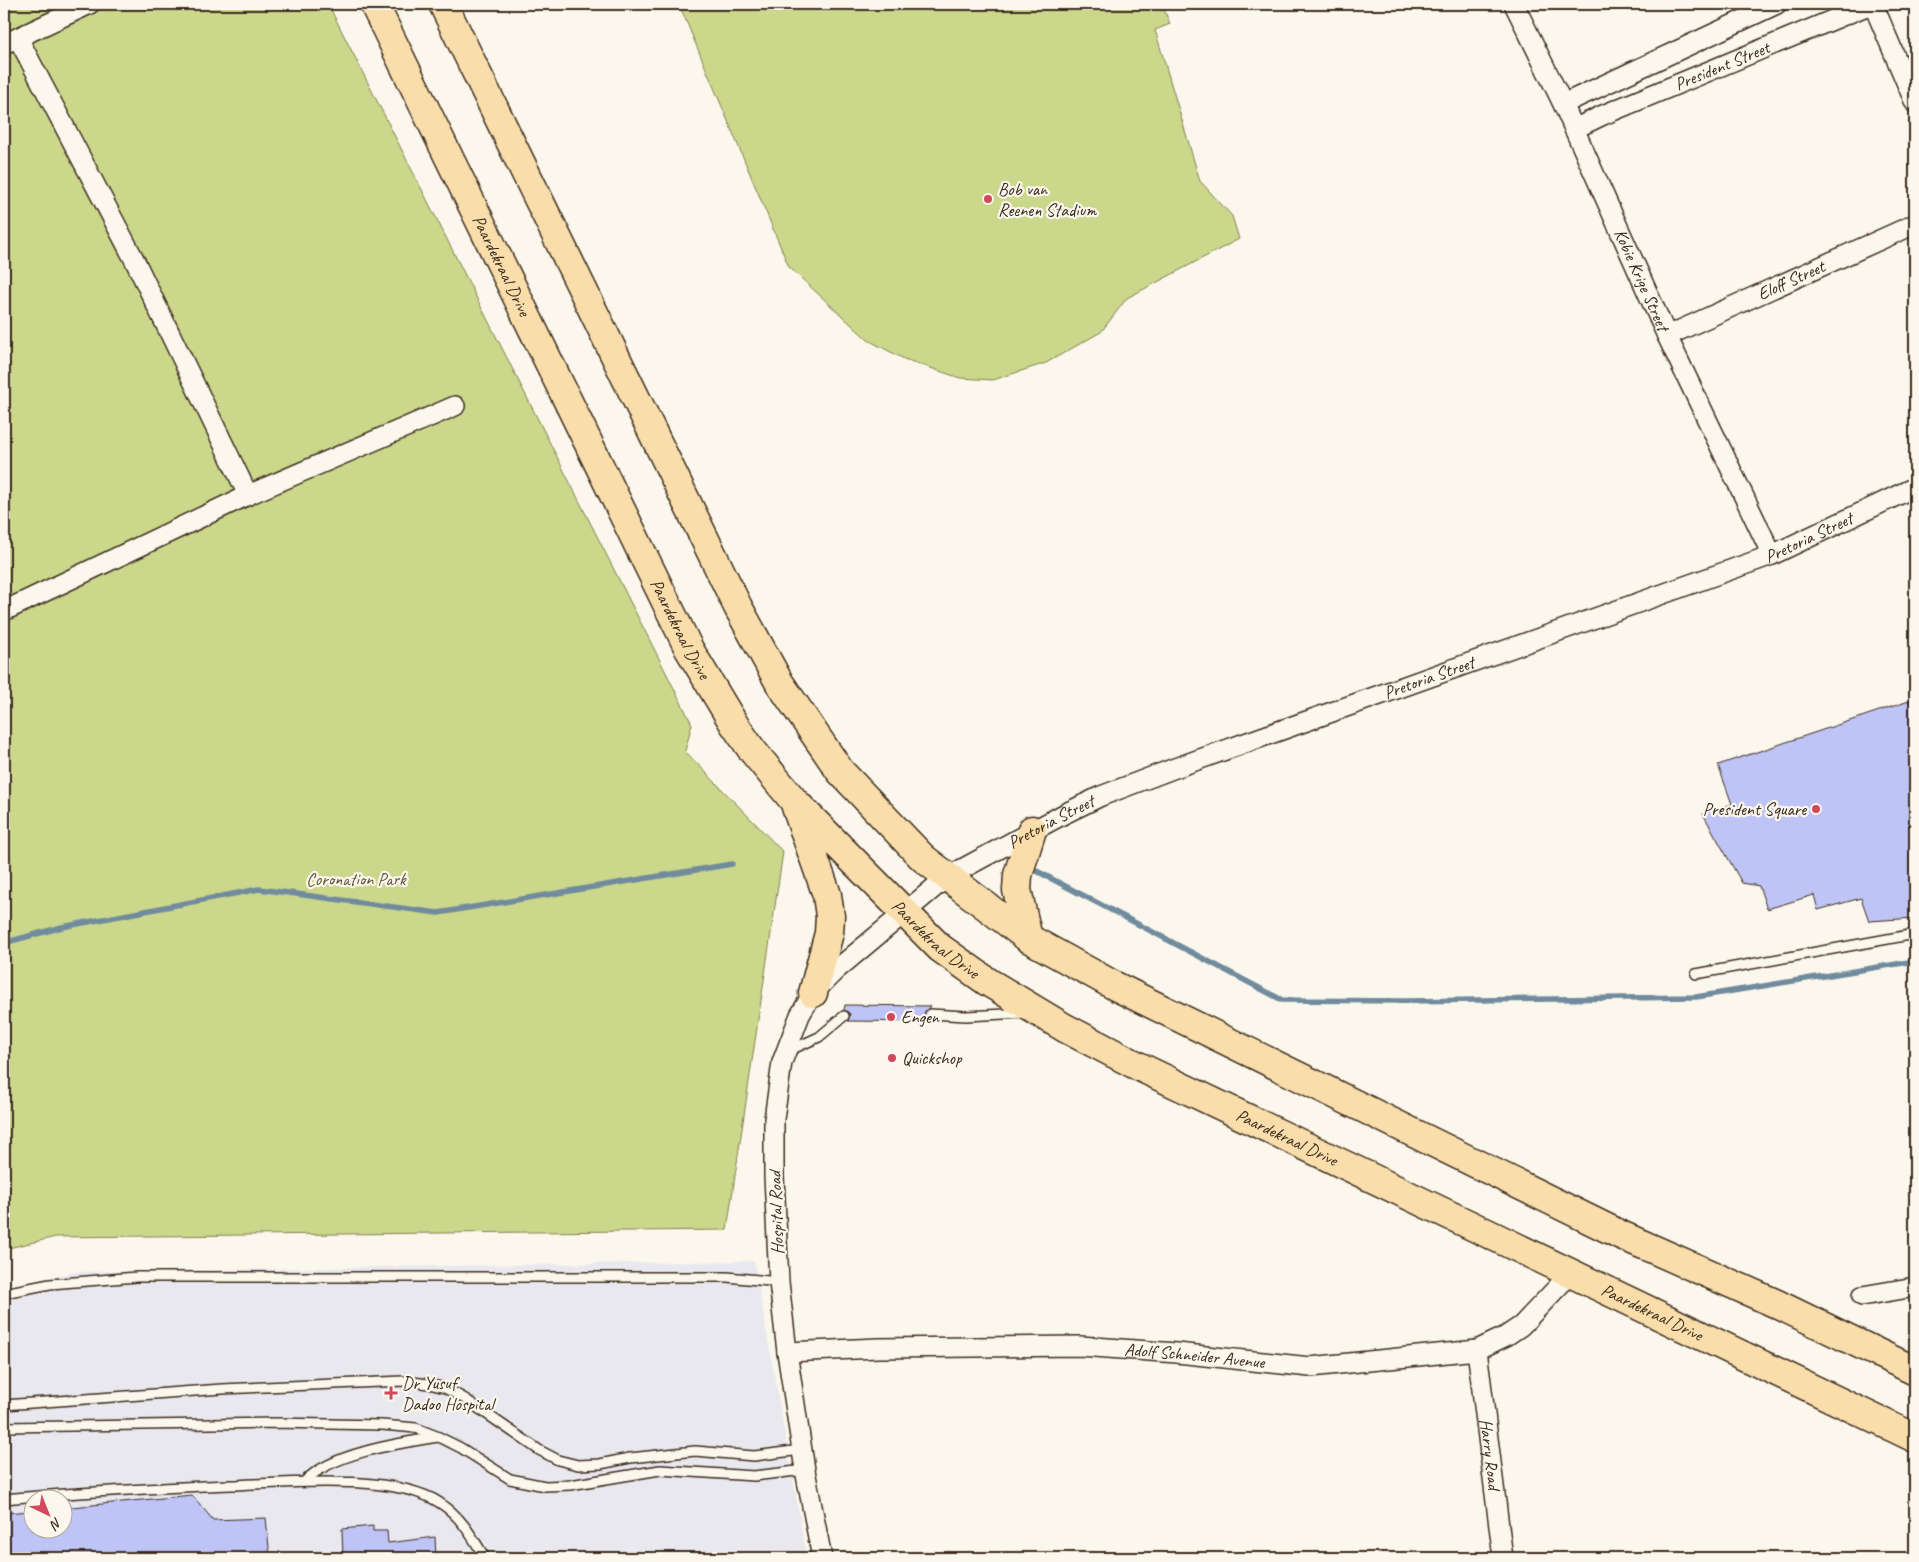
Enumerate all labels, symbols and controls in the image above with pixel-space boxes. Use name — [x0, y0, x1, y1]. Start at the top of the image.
street label: President Street — [1671, 36, 1774, 95]
place label: Bob van Reenen Stadium — [998, 178, 1097, 221]
marker: Bob van Reenen Stadium — [982, 193, 994, 205]
street label: Paardekraal Drive — [468, 211, 536, 321]
street label: Kobie Krige Street — [1609, 225, 1675, 337]
street label: Eloff Street — [1754, 255, 1830, 305]
street label: Pretoria Street — [1762, 506, 1859, 568]
street label: Paardekraal Drive — [645, 575, 716, 684]
street label: Pretoria Street — [1381, 650, 1480, 704]
street label: Pretoria Street — [1004, 789, 1100, 853]
place label: President Square — [1703, 798, 1807, 820]
marker: President Square — [1810, 803, 1822, 815]
park label: Coronation Park — [306, 868, 407, 890]
street label: Paardekraal Drive — [887, 895, 985, 984]
place label: Engen — [901, 1006, 940, 1028]
marker: Engen — [885, 1011, 897, 1023]
place label: Quickshop — [902, 1047, 963, 1069]
marker: Quickshop — [886, 1052, 898, 1064]
street label: Paardekraal Drive — [1233, 1104, 1342, 1171]
street label: Hospital Road — [763, 1168, 788, 1255]
street label: Paardekraal Drive — [1598, 1279, 1707, 1346]
street label: Adolf Schneider Avenue — [1124, 1338, 1267, 1373]
place label: Dr Yusuf Dadoo Hospital — [402, 1372, 497, 1415]
marker: Dr Yusuf Dadoo Hospital — [384, 1386, 398, 1400]
street label: Harry Road — [1475, 1417, 1506, 1494]
north arrow — [22, 1490, 72, 1540]
text: N — [46, 1514, 65, 1534]

